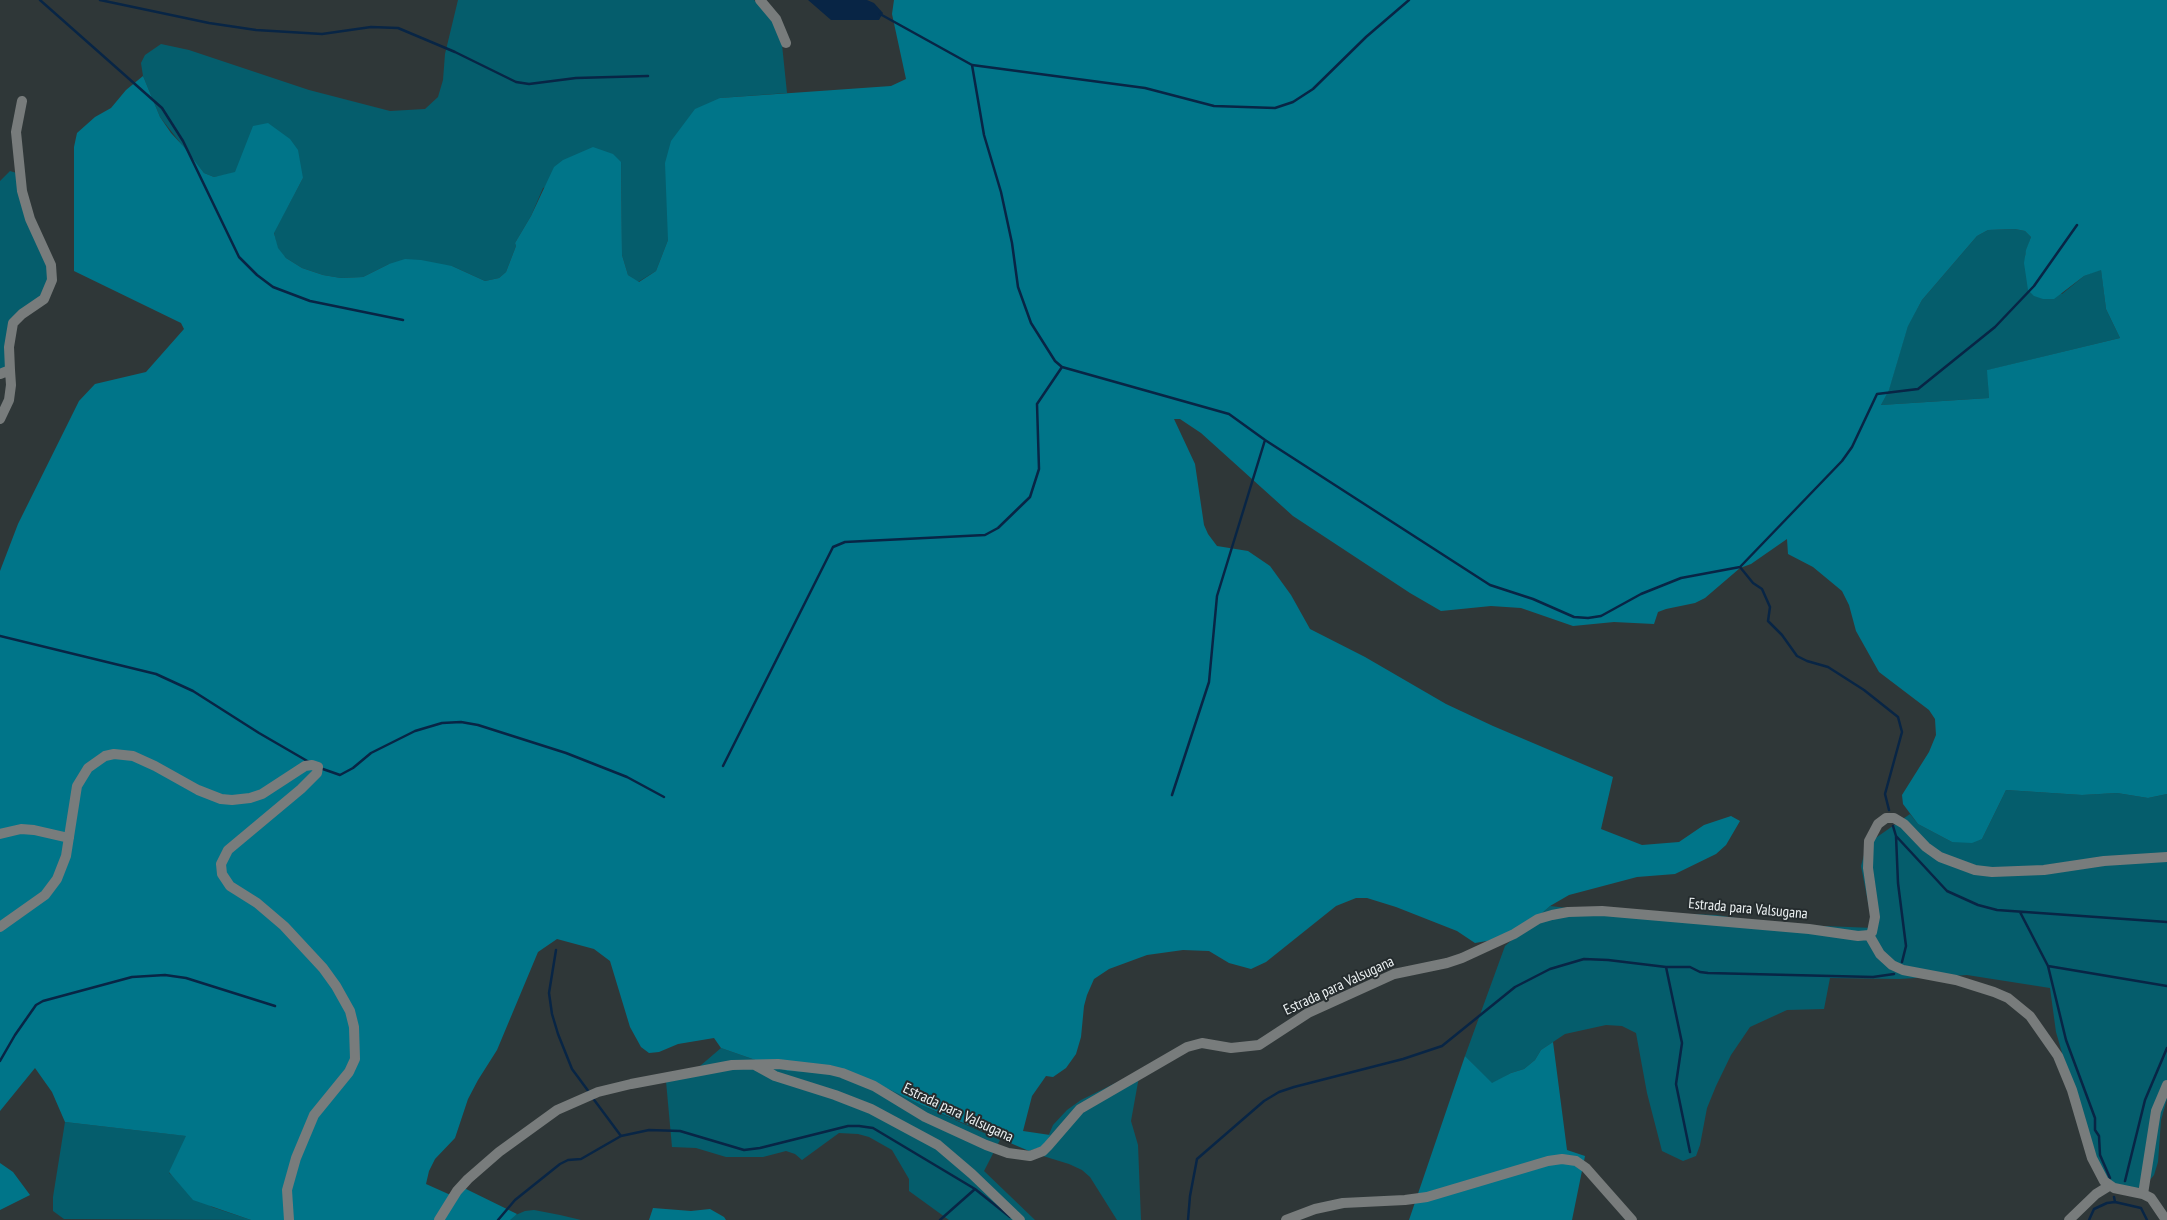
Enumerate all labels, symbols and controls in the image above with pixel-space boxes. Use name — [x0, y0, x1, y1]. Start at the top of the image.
street label: Estrada para Valsugana — [1688, 895, 1808, 923]
street label: Estrada para Valsugana — [1281, 953, 1397, 1019]
street label: Estrada para Valsugana — [900, 1080, 1016, 1146]

